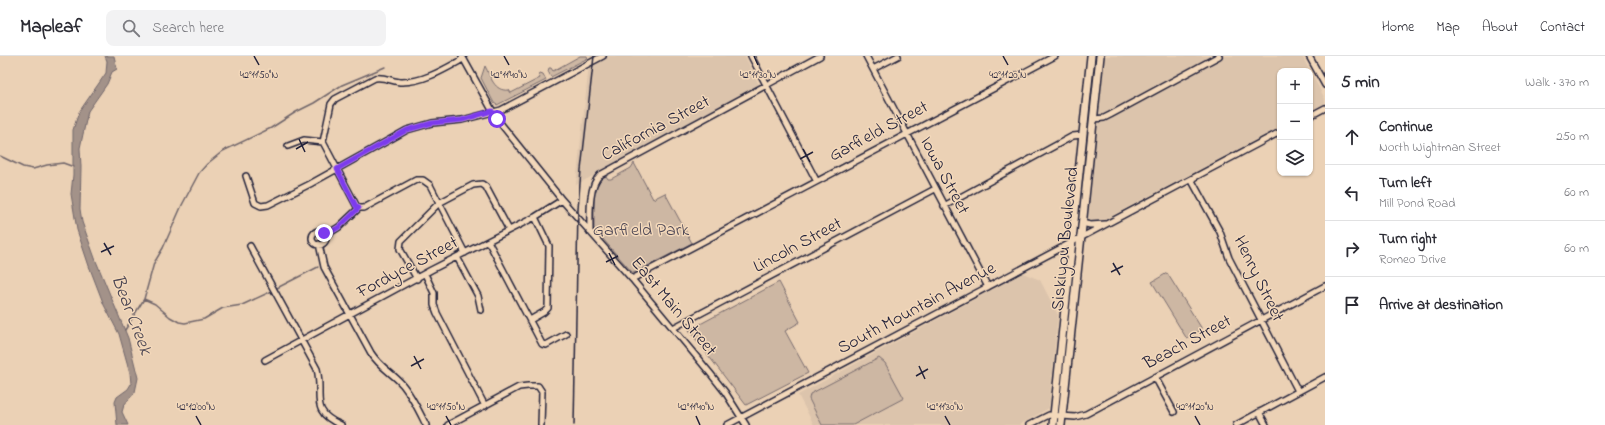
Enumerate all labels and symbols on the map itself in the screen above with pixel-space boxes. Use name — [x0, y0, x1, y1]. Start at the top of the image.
text: 42°11'50"N — [240, 68, 278, 83]
text: 42°11'40"N — [491, 68, 528, 83]
text: 42°11'30"N — [740, 68, 777, 83]
text: 42°11'20"N — [989, 68, 1027, 83]
street label: California Street — [597, 89, 715, 169]
street label: Garfield Street — [825, 95, 933, 169]
route start — [488, 110, 506, 128]
street label: Iowa Street — [913, 132, 975, 220]
street label: Siskiyou Boulevard — [1045, 166, 1087, 312]
street label: Lincoln Street — [749, 212, 847, 280]
park label: Garfield Park — [593, 218, 689, 244]
route end — [315, 224, 333, 242]
street label: Fordyce Street — [352, 230, 463, 306]
street label: Henry Street — [1226, 232, 1290, 326]
street label: East Main Street — [624, 252, 722, 362]
street label: South Mountain Avenue — [833, 256, 1002, 362]
water label: Bear Creek — [103, 271, 159, 360]
street label: Beach Street — [1138, 309, 1237, 378]
text: 42°12'00"N — [177, 400, 216, 415]
text: 42°11'50"N — [427, 400, 465, 415]
text: 42°11'40"N — [678, 400, 715, 415]
text: 42°11'30"N — [927, 400, 964, 415]
text: 42°11'20"N — [1176, 400, 1214, 415]

